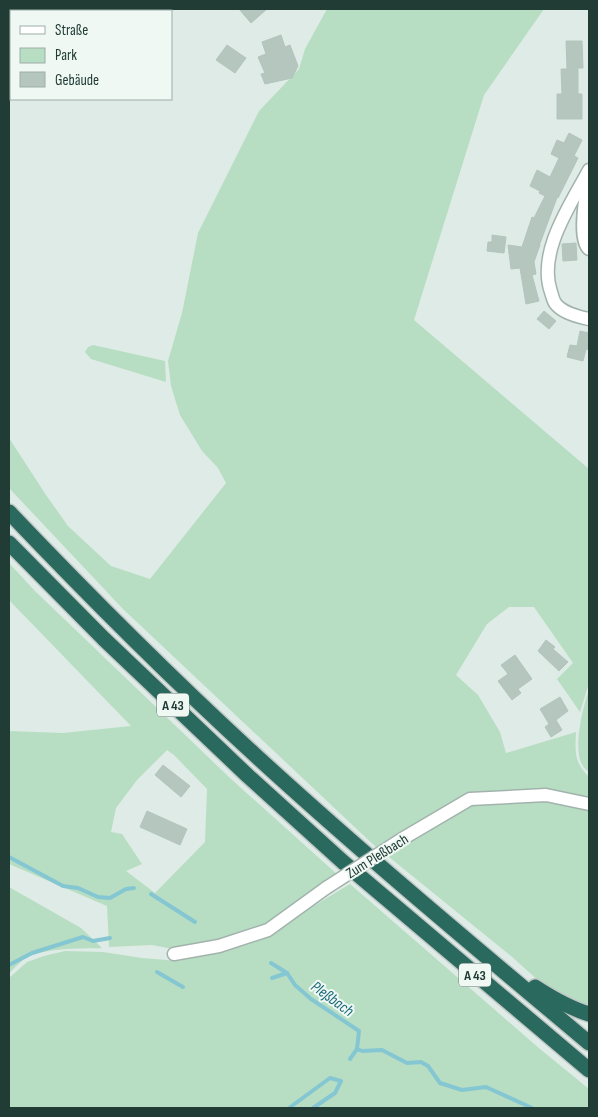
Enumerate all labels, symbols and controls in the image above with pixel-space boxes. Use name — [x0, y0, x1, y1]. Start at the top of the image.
legend — [10, 10, 172, 100]
text: Straße — [55, 21, 88, 40]
text: Park — [55, 46, 77, 65]
text: Gebäude — [55, 71, 99, 90]
road number: A 43 — [157, 694, 189, 716]
street label: Zum Pleßbach — [342, 830, 412, 883]
road number: A 43 — [459, 964, 491, 986]
water label: Pleßbach — [307, 977, 357, 1021]

